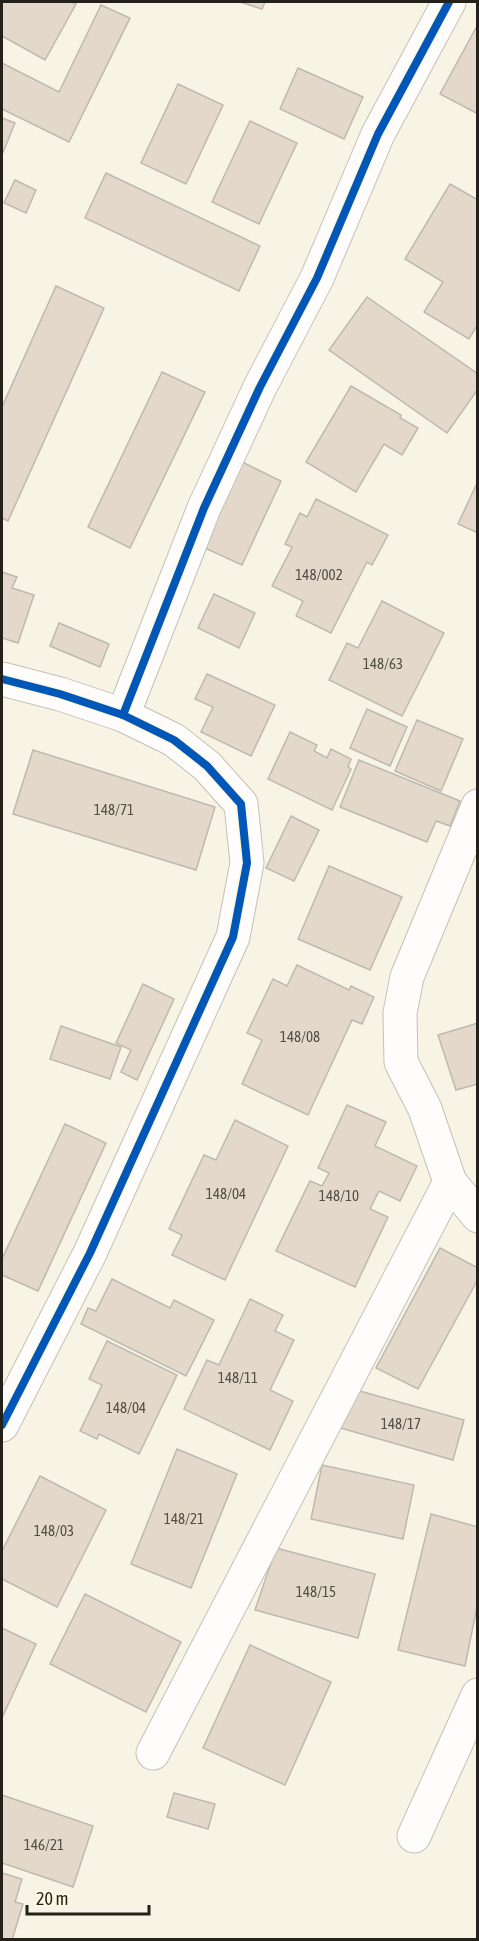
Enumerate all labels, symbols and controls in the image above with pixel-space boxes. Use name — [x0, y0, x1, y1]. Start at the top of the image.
house number: 148/002 — [295, 566, 343, 583]
house number: 148/63 — [363, 655, 403, 672]
house number: 148/71 — [94, 801, 134, 818]
house number: 148/08 — [280, 1028, 320, 1045]
house number: 148/04 — [206, 1185, 246, 1202]
house number: 148/10 — [319, 1187, 359, 1204]
house number: 148/11 — [218, 1369, 258, 1386]
house number: 148/04 — [106, 1399, 146, 1416]
house number: 148/17 — [381, 1415, 421, 1432]
house number: 148/21 — [164, 1510, 204, 1527]
house number: 148/03 — [34, 1522, 74, 1539]
house number: 148/15 — [296, 1583, 336, 1600]
house number: 146/21 — [24, 1836, 64, 1853]
scale bar — [27, 1878, 148, 1916]
text: 20 m — [36, 1888, 68, 1909]

